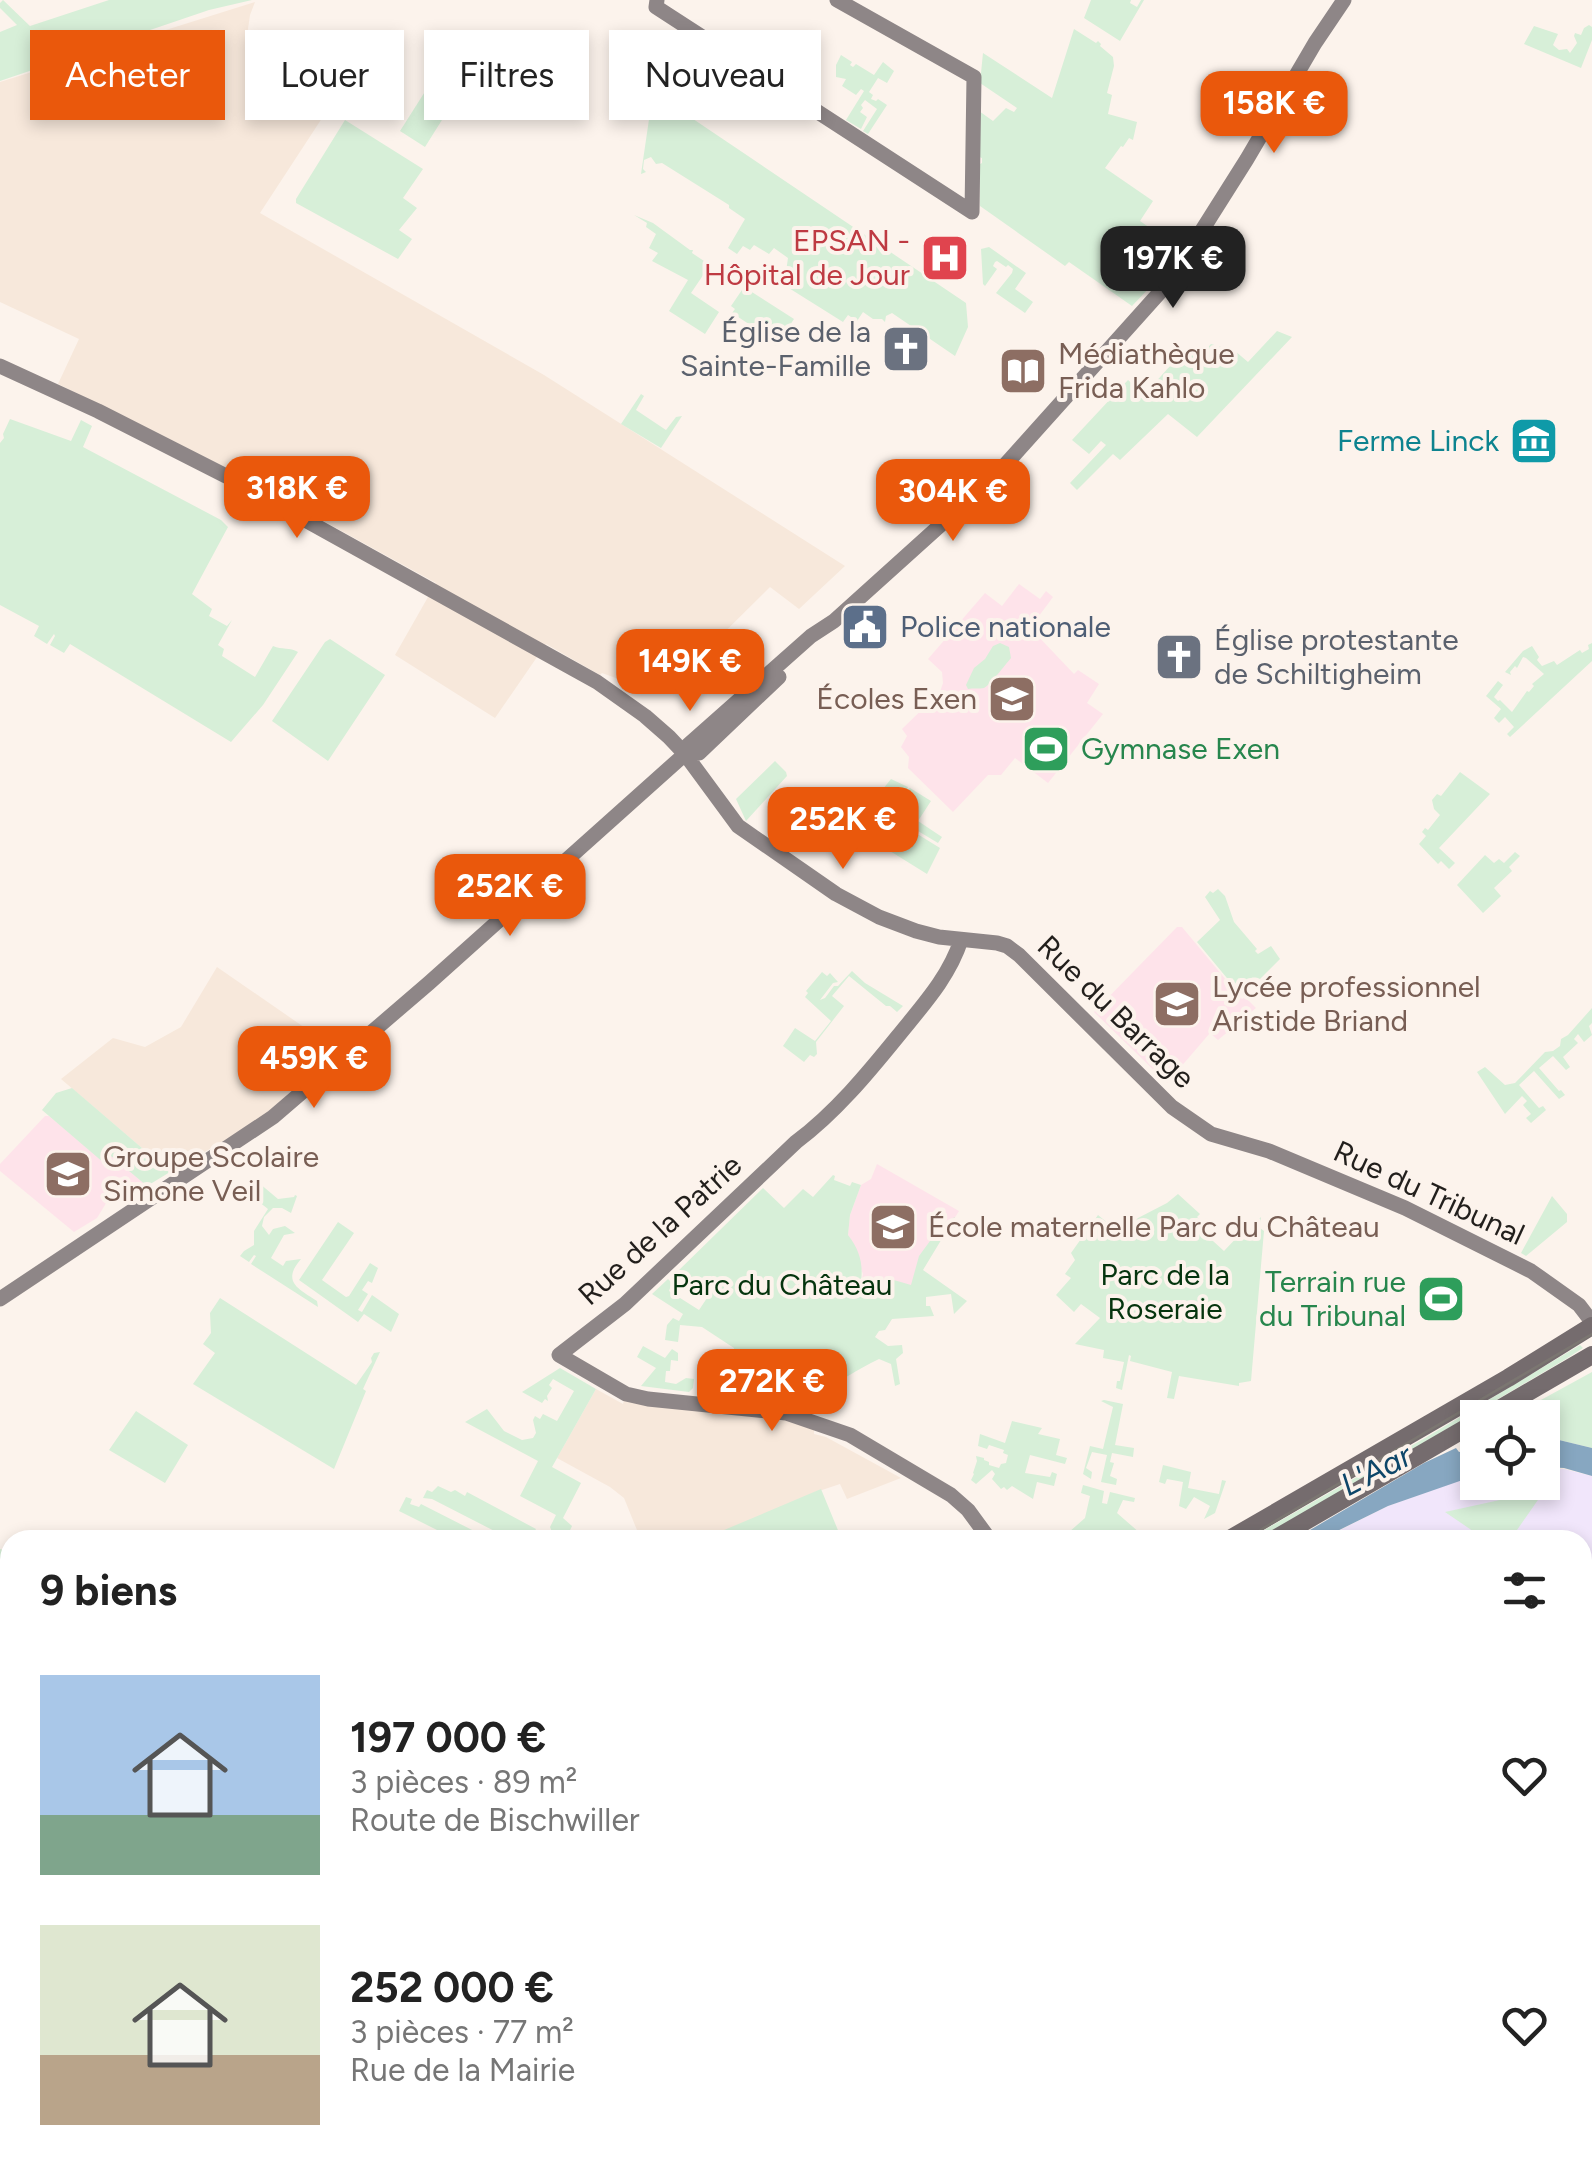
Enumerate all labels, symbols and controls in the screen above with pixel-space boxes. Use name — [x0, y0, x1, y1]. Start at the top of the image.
chip: Acheter — [30, 30, 225, 120]
chip: Louer — [245, 30, 404, 120]
chip: Filtres — [424, 30, 589, 120]
chip: Nouveau — [609, 30, 821, 120]
pin: 158K € — [1193, 71, 1355, 156]
text: 158K € — [1223, 84, 1325, 122]
place label: EPSAN - Hôpital de Jour — [704, 222, 910, 293]
pin: 197K € — [1092, 226, 1254, 311]
hospital icon: EPSAN - Hôpital de Jour — [919, 232, 971, 284]
text: 197K € — [1122, 239, 1224, 277]
place label: Église de la Sainte-Famille — [680, 313, 871, 384]
church icon: Église de la Sainte-Famille — [880, 323, 932, 375]
place label: Médiathèque Frida Kahlo — [1058, 335, 1235, 406]
library icon: Médiathèque Frida Kahlo — [997, 345, 1049, 397]
museum icon: Ferme Linck — [1508, 415, 1560, 467]
place label: Ferme Linck — [1337, 422, 1499, 459]
pin: 318K € — [216, 456, 378, 541]
pin: 304K € — [872, 459, 1034, 544]
text: 318K € — [246, 469, 348, 507]
text: 304K € — [898, 472, 1008, 510]
public building icon: Police nationale — [839, 601, 891, 653]
place label: Police nationale — [900, 608, 1111, 645]
place label: Église protestante de Schiltigheim — [1214, 621, 1459, 692]
pin: 149K € — [609, 629, 771, 714]
church icon: Église protestante de Schiltigheim — [1153, 631, 1205, 683]
text: 149K € — [638, 642, 742, 680]
school or university icon: Écoles Exen — [986, 673, 1038, 725]
place label: Écoles Exen — [816, 680, 977, 717]
sports icon: Gymnase Exen — [1020, 723, 1072, 775]
place label: Gymnase Exen — [1081, 730, 1280, 767]
pin: 252K € — [762, 787, 924, 872]
text: 252K € — [790, 800, 896, 838]
pin: 252K € — [429, 854, 591, 939]
text: 252K € — [457, 867, 563, 905]
street label: Rue du Barrage — [1030, 927, 1203, 1096]
place label: Lycée professionnel Aristide Briand — [1212, 968, 1481, 1039]
school or university icon: Lycée professionnel Aristide Briand — [1151, 978, 1203, 1030]
pin: 459K € — [233, 1026, 395, 1111]
text: 459K € — [260, 1039, 368, 1077]
street label: Rue du Tribunal — [1328, 1132, 1530, 1253]
place label: Groupe Scolaire Simone Veil — [103, 1138, 319, 1209]
street label: Rue de la Patrie — [570, 1147, 749, 1313]
school or university icon: Groupe Scolaire Simone Veil — [42, 1148, 94, 1200]
school or university icon: École maternelle Parc du Château — [867, 1201, 919, 1253]
place label: École maternelle Parc du Château — [928, 1208, 1380, 1245]
park label: Parc de la Roseraie — [1100, 1256, 1230, 1327]
place label: Terrain rue du Tribunal — [1259, 1263, 1406, 1334]
park label: Parc du Château — [671, 1266, 893, 1303]
sports icon: Terrain rue du Tribunal — [1415, 1273, 1467, 1325]
pin: 272K € — [691, 1349, 853, 1434]
text: 272K € — [719, 1362, 825, 1400]
map controls — [1460, 1400, 1560, 1500]
button: locate — [1460, 1400, 1560, 1500]
water label: L'Aar — [1334, 1436, 1419, 1504]
icon: filters — [1497, 1563, 1552, 1618]
text: 9 biens — [40, 1565, 177, 1616]
text: 197 000 € — [350, 1712, 546, 1763]
icon: home — [120, 1715, 240, 1835]
icon: heart — [1497, 1748, 1552, 1803]
text: 3 pièces · 89 m² — [350, 1763, 577, 1801]
text: Route de Bischwiller — [350, 1801, 640, 1839]
text: 252 000 € — [350, 1962, 554, 2013]
icon: home — [120, 1965, 240, 2085]
icon: heart — [1497, 1998, 1552, 2053]
text: 3 pièces · 77 m² — [350, 2013, 574, 2051]
text: Rue de la Mairie — [350, 2051, 575, 2089]

